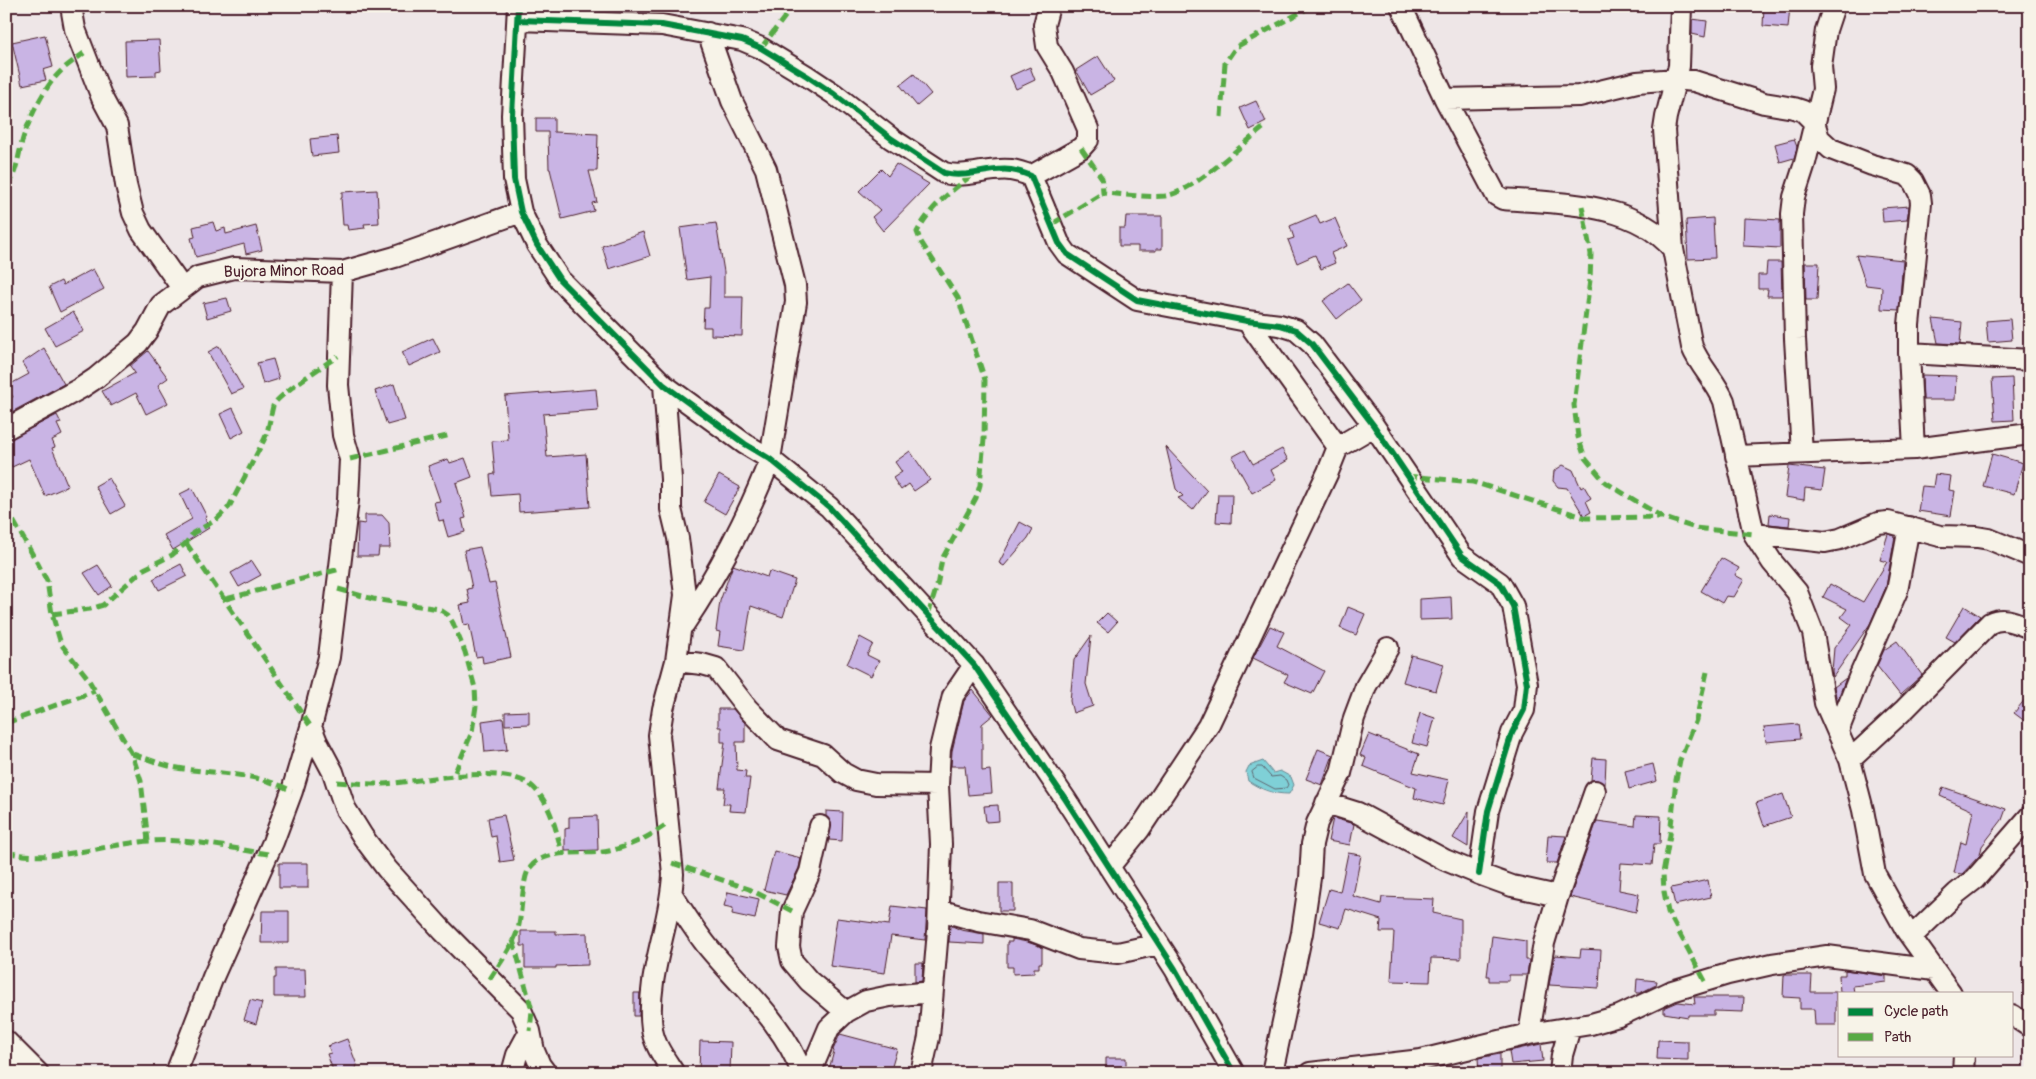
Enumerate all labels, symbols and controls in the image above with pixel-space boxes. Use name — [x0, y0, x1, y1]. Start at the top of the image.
street label: Bujora Minor Road — [224, 260, 344, 282]
legend — [1838, 992, 2014, 1056]
text: Cycle path — [1884, 1002, 1948, 1021]
text: Path — [1884, 1028, 1911, 1047]

